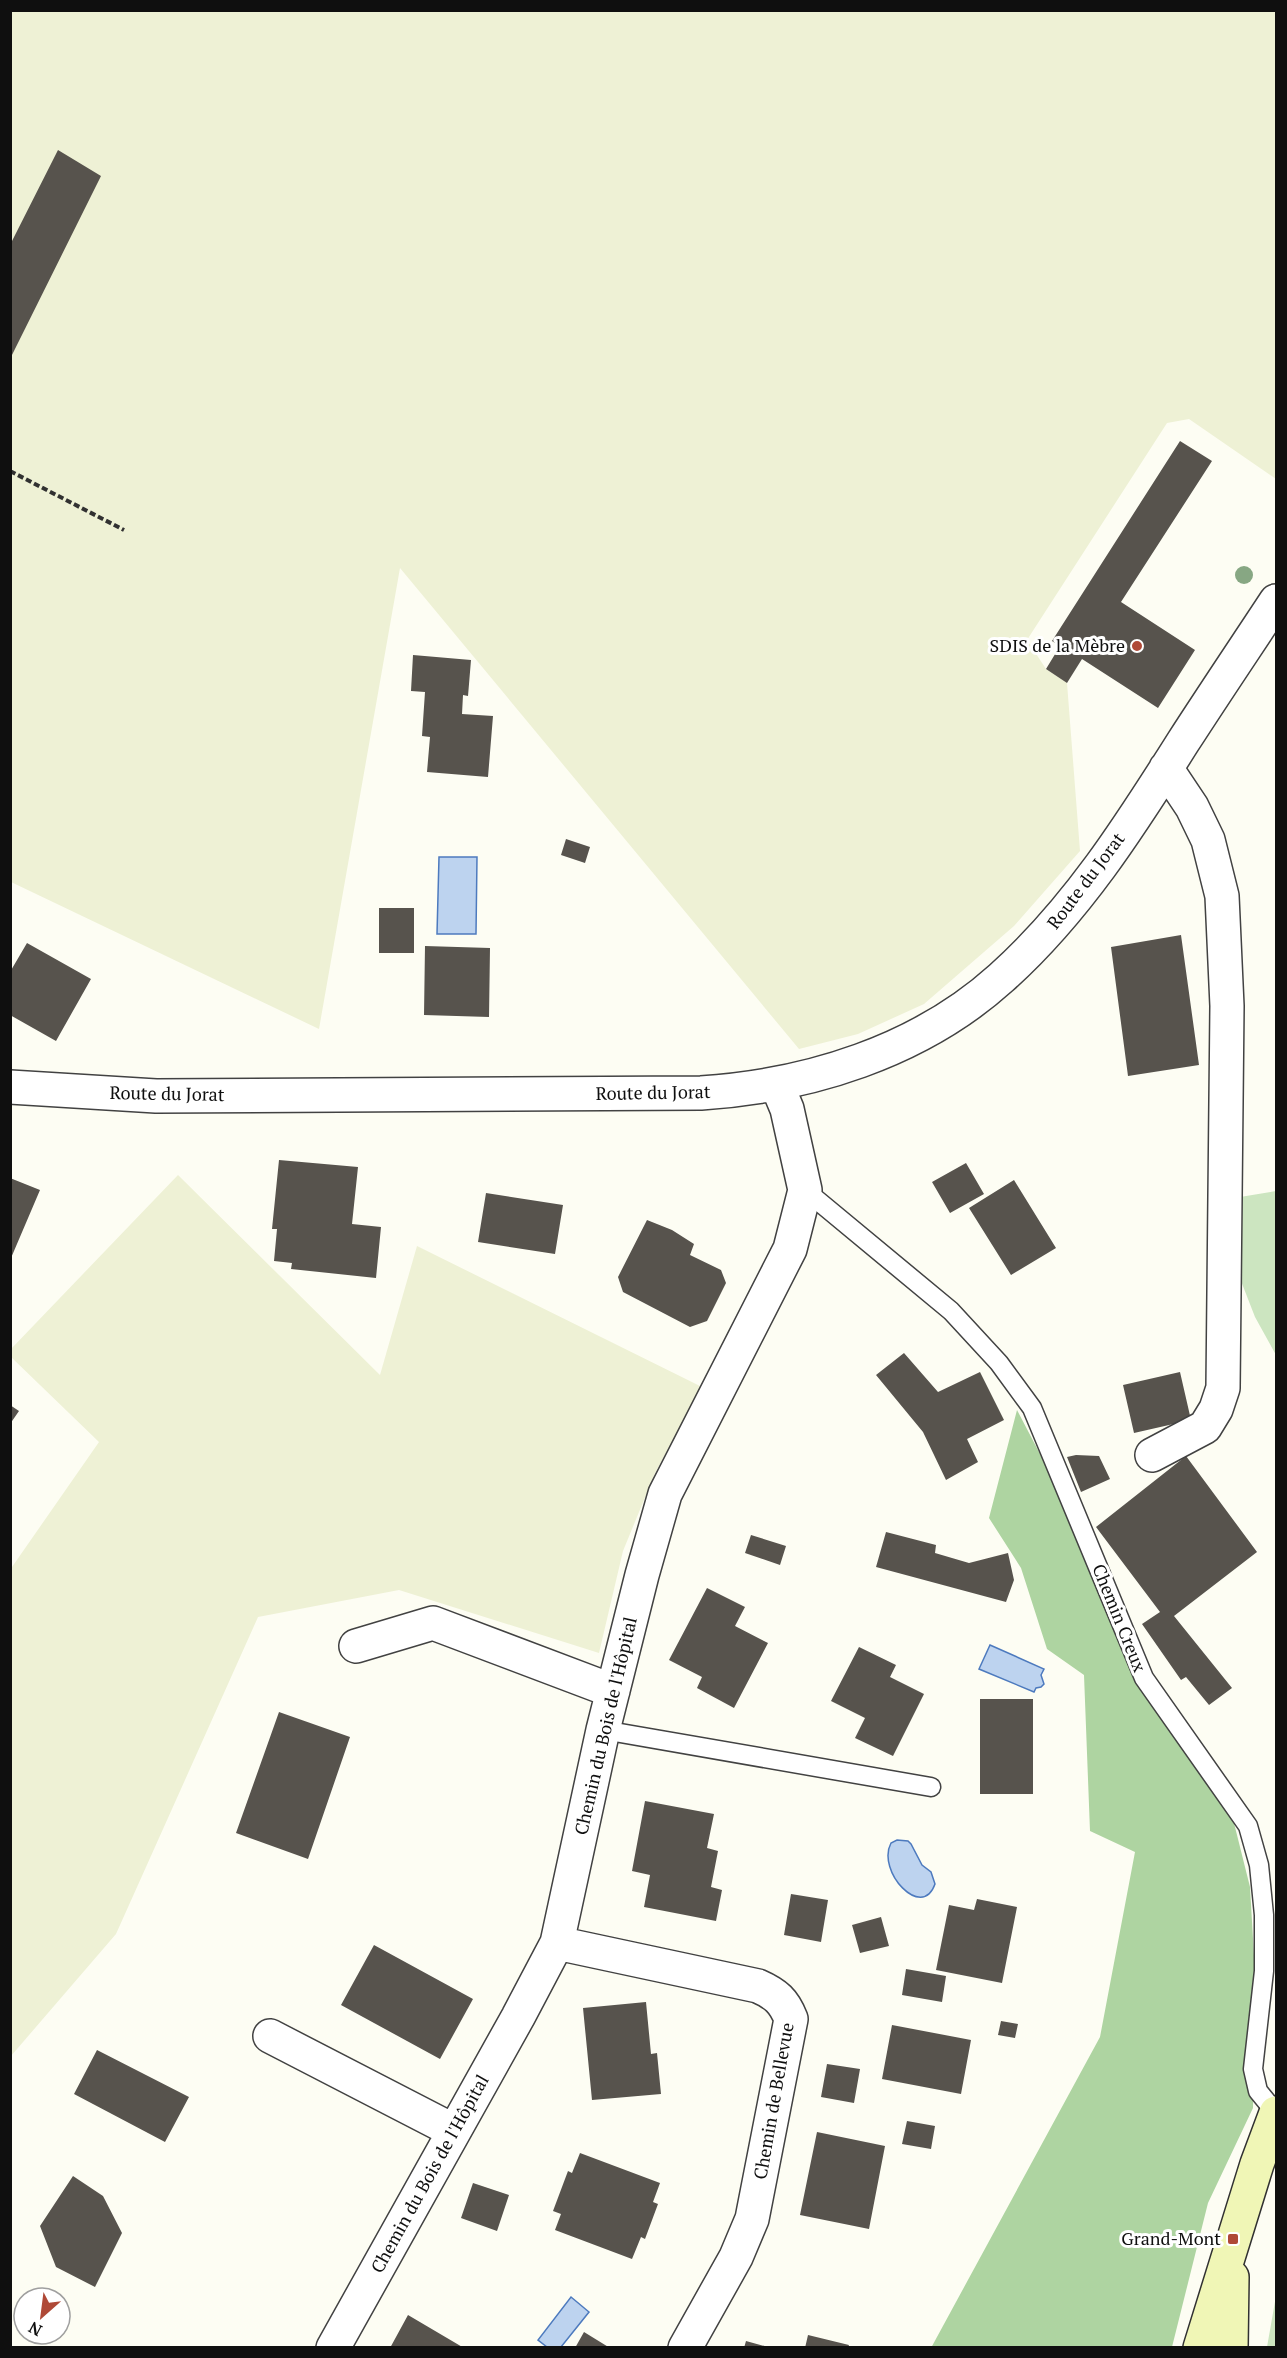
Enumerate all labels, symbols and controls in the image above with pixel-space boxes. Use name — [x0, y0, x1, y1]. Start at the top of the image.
place label: SDIS de la Mèbre — [990, 633, 1125, 657]
marker: SDIS de la Mèbre — [1130, 639, 1144, 653]
street label: Route du Jorat — [1041, 827, 1130, 934]
street label: Route du Jorat — [595, 1079, 711, 1105]
street label: Route du Jorat — [109, 1080, 225, 1106]
street label: Chemin Creux — [1087, 1560, 1153, 1676]
street label: Chemin du Bois de l'Hôpital — [568, 1614, 642, 1837]
street label: Chemin de Bellevue — [747, 2021, 799, 2181]
street label: Chemin du Bois de l'Hôpital — [365, 2070, 494, 2277]
place label: Grand-Mont — [1121, 2226, 1221, 2250]
marker: Grand-Mont — [1226, 2232, 1240, 2246]
north arrow — [12, 2286, 72, 2346]
text: N — [24, 2317, 45, 2342]

